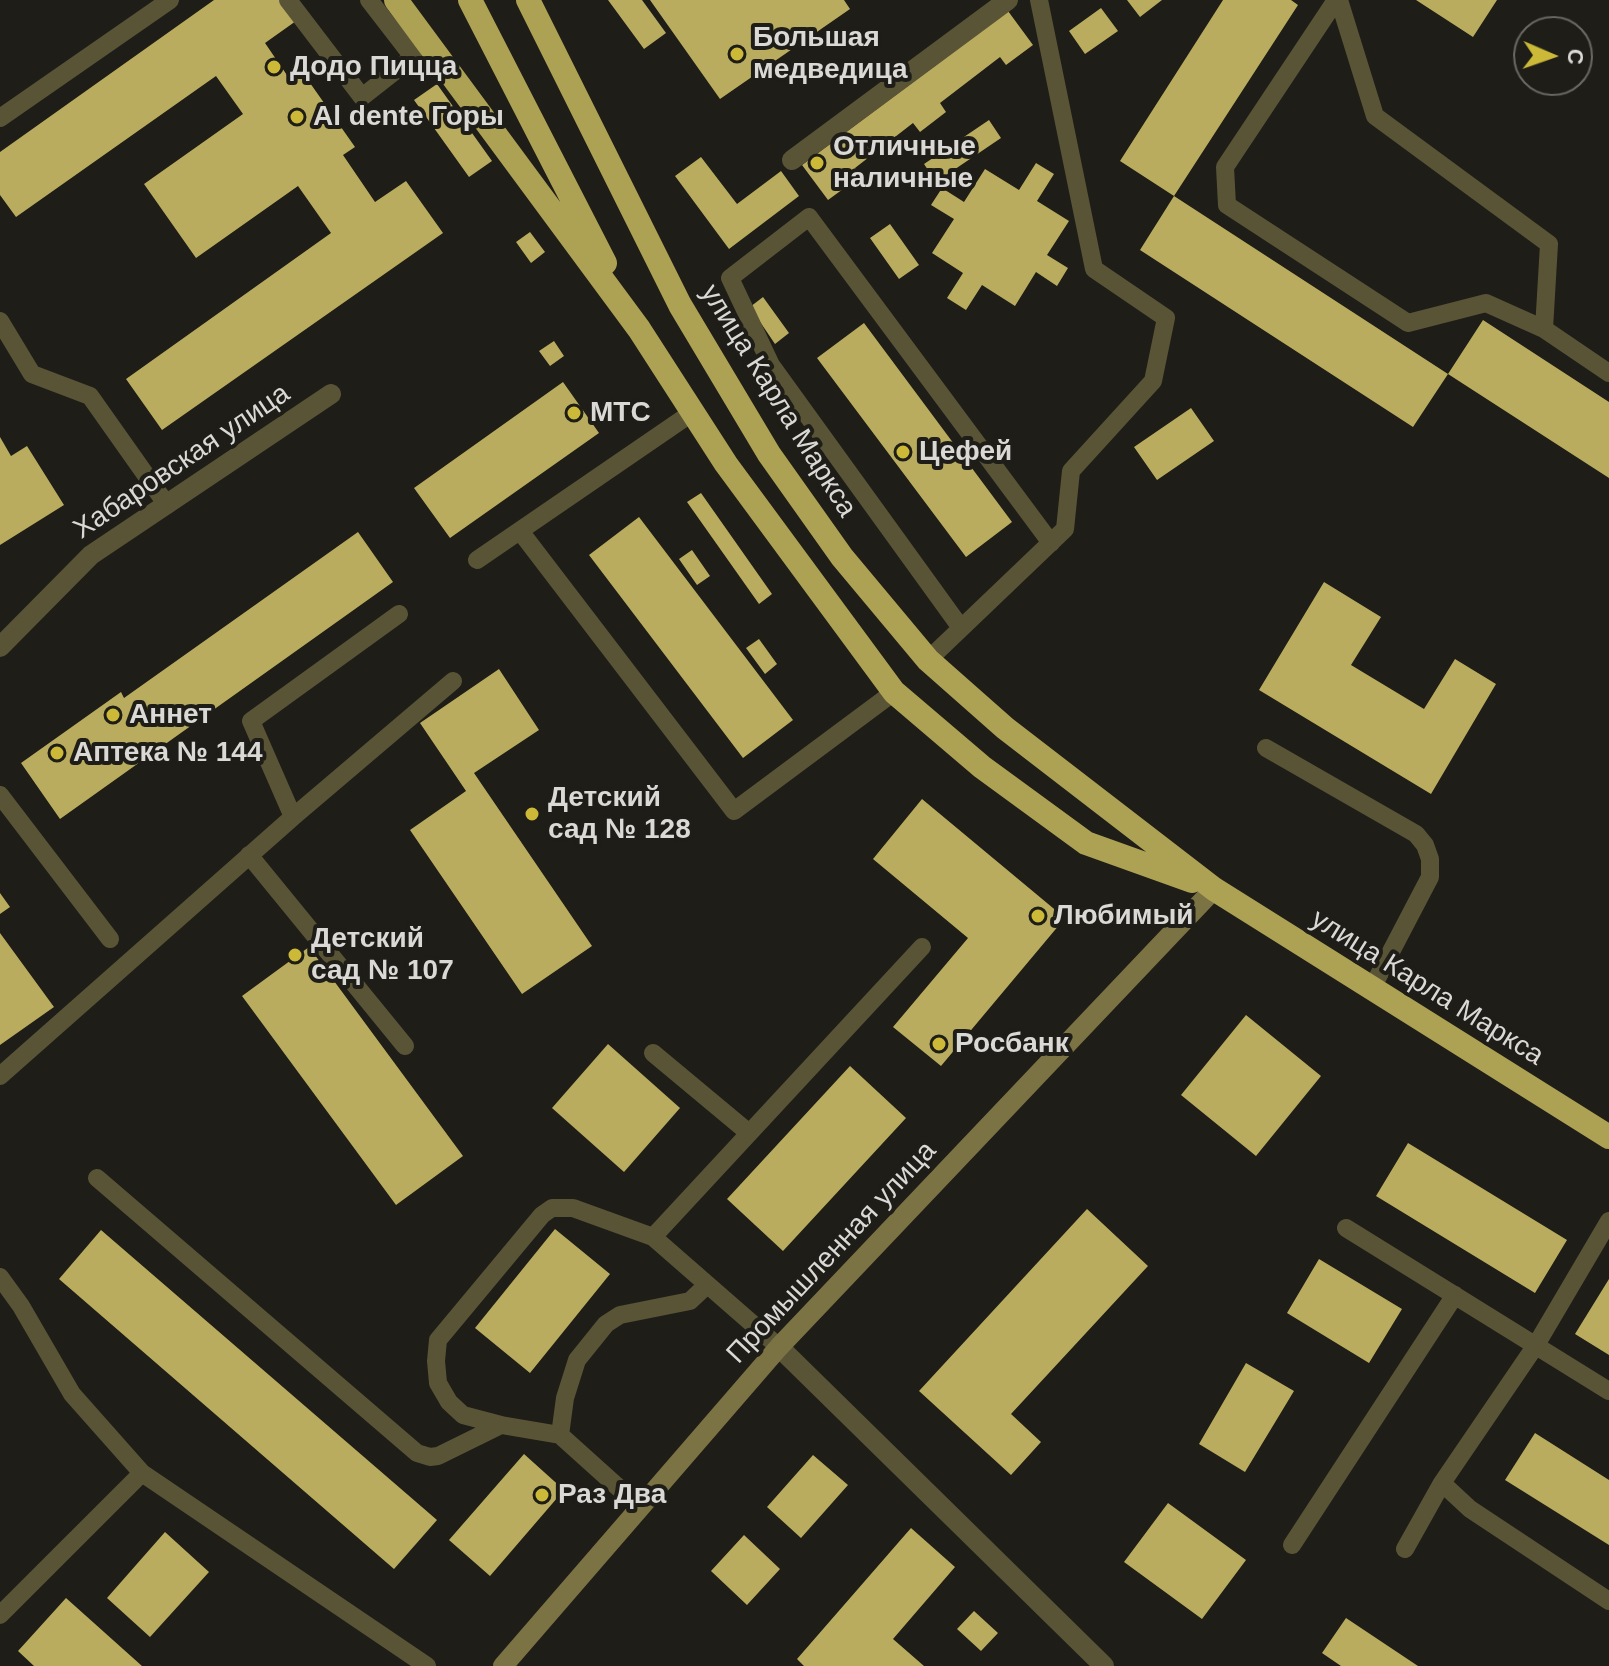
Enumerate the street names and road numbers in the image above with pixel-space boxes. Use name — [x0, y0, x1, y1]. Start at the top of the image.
street label: улица Карла Маркса — [693, 279, 863, 523]
street label: Хабаровская улица — [68, 377, 296, 547]
street label: улица Карла Маркса — [1305, 903, 1549, 1073]
street label: Промышленная улица — [720, 1135, 944, 1371]

